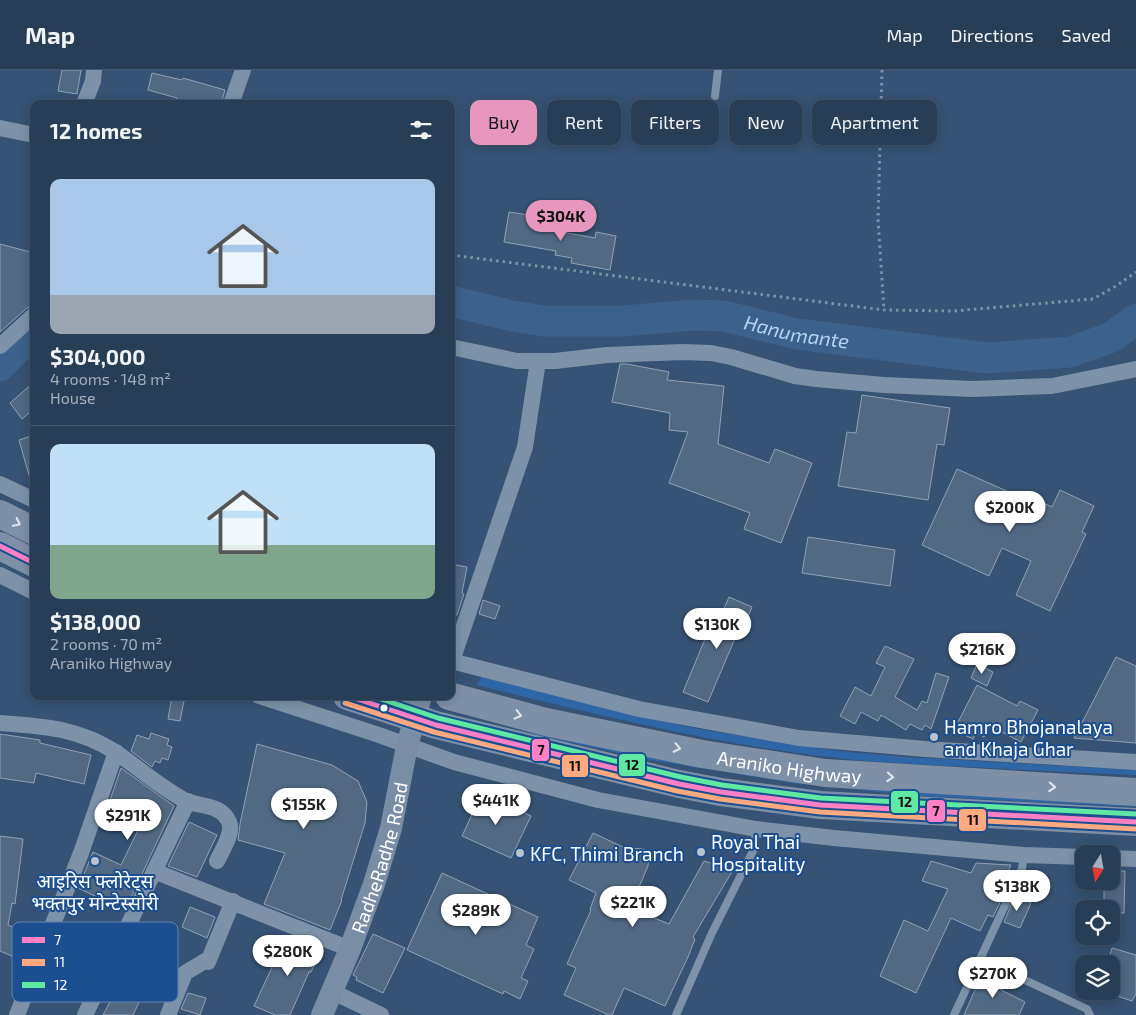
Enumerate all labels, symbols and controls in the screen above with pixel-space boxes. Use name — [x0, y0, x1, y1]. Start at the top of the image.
text: Map — [25, 20, 75, 49]
text: Map — [886, 24, 923, 46]
text: Directions — [951, 24, 1034, 46]
text: Saved — [1062, 24, 1111, 46]
chip: Buy — [470, 100, 537, 145]
chip: Rent — [547, 100, 621, 145]
chip: Filters — [631, 100, 719, 145]
chip: New — [729, 100, 802, 145]
chip: Apartment — [812, 100, 937, 145]
icon: filters — [407, 116, 435, 144]
text: 12 homes — [50, 118, 142, 143]
pin: $304K — [526, 200, 596, 242]
text: $304K — [537, 206, 585, 225]
icon: home — [198, 211, 288, 301]
water label: Hanumante — [742, 309, 851, 353]
text: $304,000 — [50, 344, 146, 369]
text: 4 rooms · 148 m² — [50, 369, 171, 388]
text: House — [50, 388, 96, 407]
icon: home — [198, 477, 288, 567]
pin: $200K — [975, 490, 1045, 533]
text: $200K — [986, 497, 1034, 516]
one-way arrow — [12, 517, 21, 527]
pin: $130K — [682, 608, 752, 650]
text: $138,000 — [50, 609, 141, 634]
text: $130K — [694, 614, 740, 633]
pin: $216K — [947, 632, 1017, 675]
text: 2 rooms · 70 m² — [50, 634, 162, 653]
text: $216K — [959, 639, 1005, 658]
text: Araniko Highway — [50, 653, 172, 672]
unlabelled marker — [379, 703, 389, 713]
one-way arrow — [513, 709, 522, 720]
place label: Hamro Bhojanalaya and Khaja Ghar — [944, 715, 1113, 760]
marker: Hamro Bhojanalaya and Khaja Ghar — [928, 731, 940, 743]
line badge: 7 — [531, 738, 550, 762]
text: 7 — [537, 741, 545, 758]
one-way arrow — [672, 743, 681, 753]
street label: Araniko Highway — [716, 745, 862, 787]
line badge: 12 — [618, 753, 646, 777]
line badge: 11 — [561, 754, 589, 778]
text: 12 — [625, 756, 639, 773]
text: 11 — [569, 757, 581, 774]
one-way arrow — [886, 771, 894, 782]
street label: RadheRadhe Road — [345, 780, 411, 936]
one-way arrow — [1048, 781, 1056, 792]
pin: $441K — [461, 784, 531, 826]
pin: $155K — [269, 788, 339, 830]
text: $441K — [473, 790, 519, 809]
line badge: 12 — [890, 790, 919, 814]
text: 12 — [898, 793, 912, 810]
text: $155K — [282, 794, 326, 813]
pin: $291K — [93, 798, 163, 841]
line badge: 7 — [926, 799, 946, 823]
text: 7 — [932, 802, 940, 819]
text: $291K — [105, 805, 151, 824]
line badge: 11 — [958, 808, 987, 832]
text: 11 — [967, 811, 979, 828]
place label: Royal Thai Hospitality — [711, 830, 805, 875]
place label: KFC, Thimi Branch — [530, 842, 684, 865]
north arrow — [1075, 845, 1120, 890]
map controls — [1075, 845, 1120, 1000]
marker: Royal Thai Hospitality — [695, 846, 707, 858]
marker: KFC, Thimi Branch — [514, 847, 526, 859]
marker: आइरिस फ्लोरेट्स भक्तपुर मोन्टेस्सोरी — [89, 855, 101, 867]
place label: आइरिस फ्लोरेट्स भक्तपुर मोन्टेस्सोरी — [31, 869, 160, 916]
pin: $138K — [982, 870, 1052, 912]
text: $138K — [994, 876, 1040, 895]
pin: $221K — [598, 886, 668, 928]
text: $221K — [611, 892, 655, 911]
pin: $289K — [441, 894, 511, 936]
text: $289K — [452, 900, 500, 919]
button: locate — [1075, 900, 1120, 945]
legend — [12, 922, 178, 1002]
text: 7 — [54, 931, 61, 948]
pin: $280K — [253, 934, 323, 977]
text: $280K — [264, 941, 312, 960]
text: 11 — [54, 953, 65, 970]
button: layers — [1075, 955, 1120, 1000]
pin: $270K — [958, 956, 1028, 999]
text: $270K — [969, 963, 1017, 982]
text: 12 — [54, 976, 68, 993]

